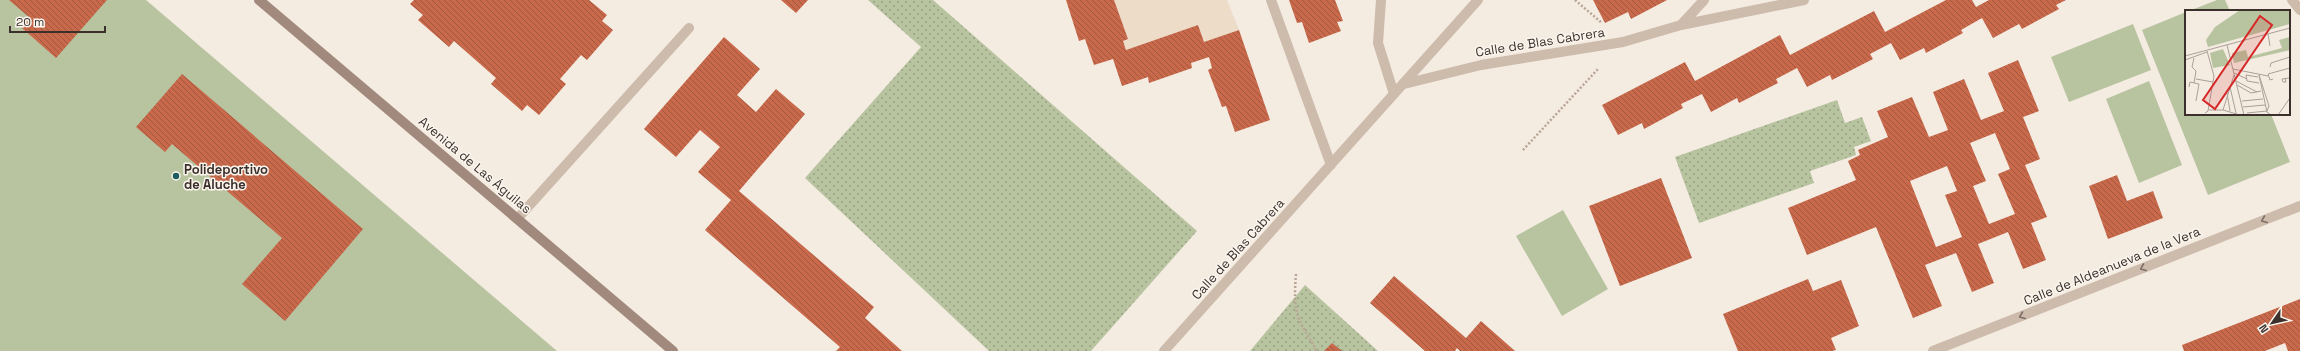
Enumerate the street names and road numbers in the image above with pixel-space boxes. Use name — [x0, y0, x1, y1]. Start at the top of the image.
street label: Calle de Blas Cabrera — [1474, 23, 1606, 61]
street label: Avenida de Las Águilas — [415, 113, 535, 217]
street label: Calle de Blas Cabrera — [1188, 194, 1288, 303]
street label: Calle de Aldeanueva de la Vera — [2021, 223, 2203, 309]

